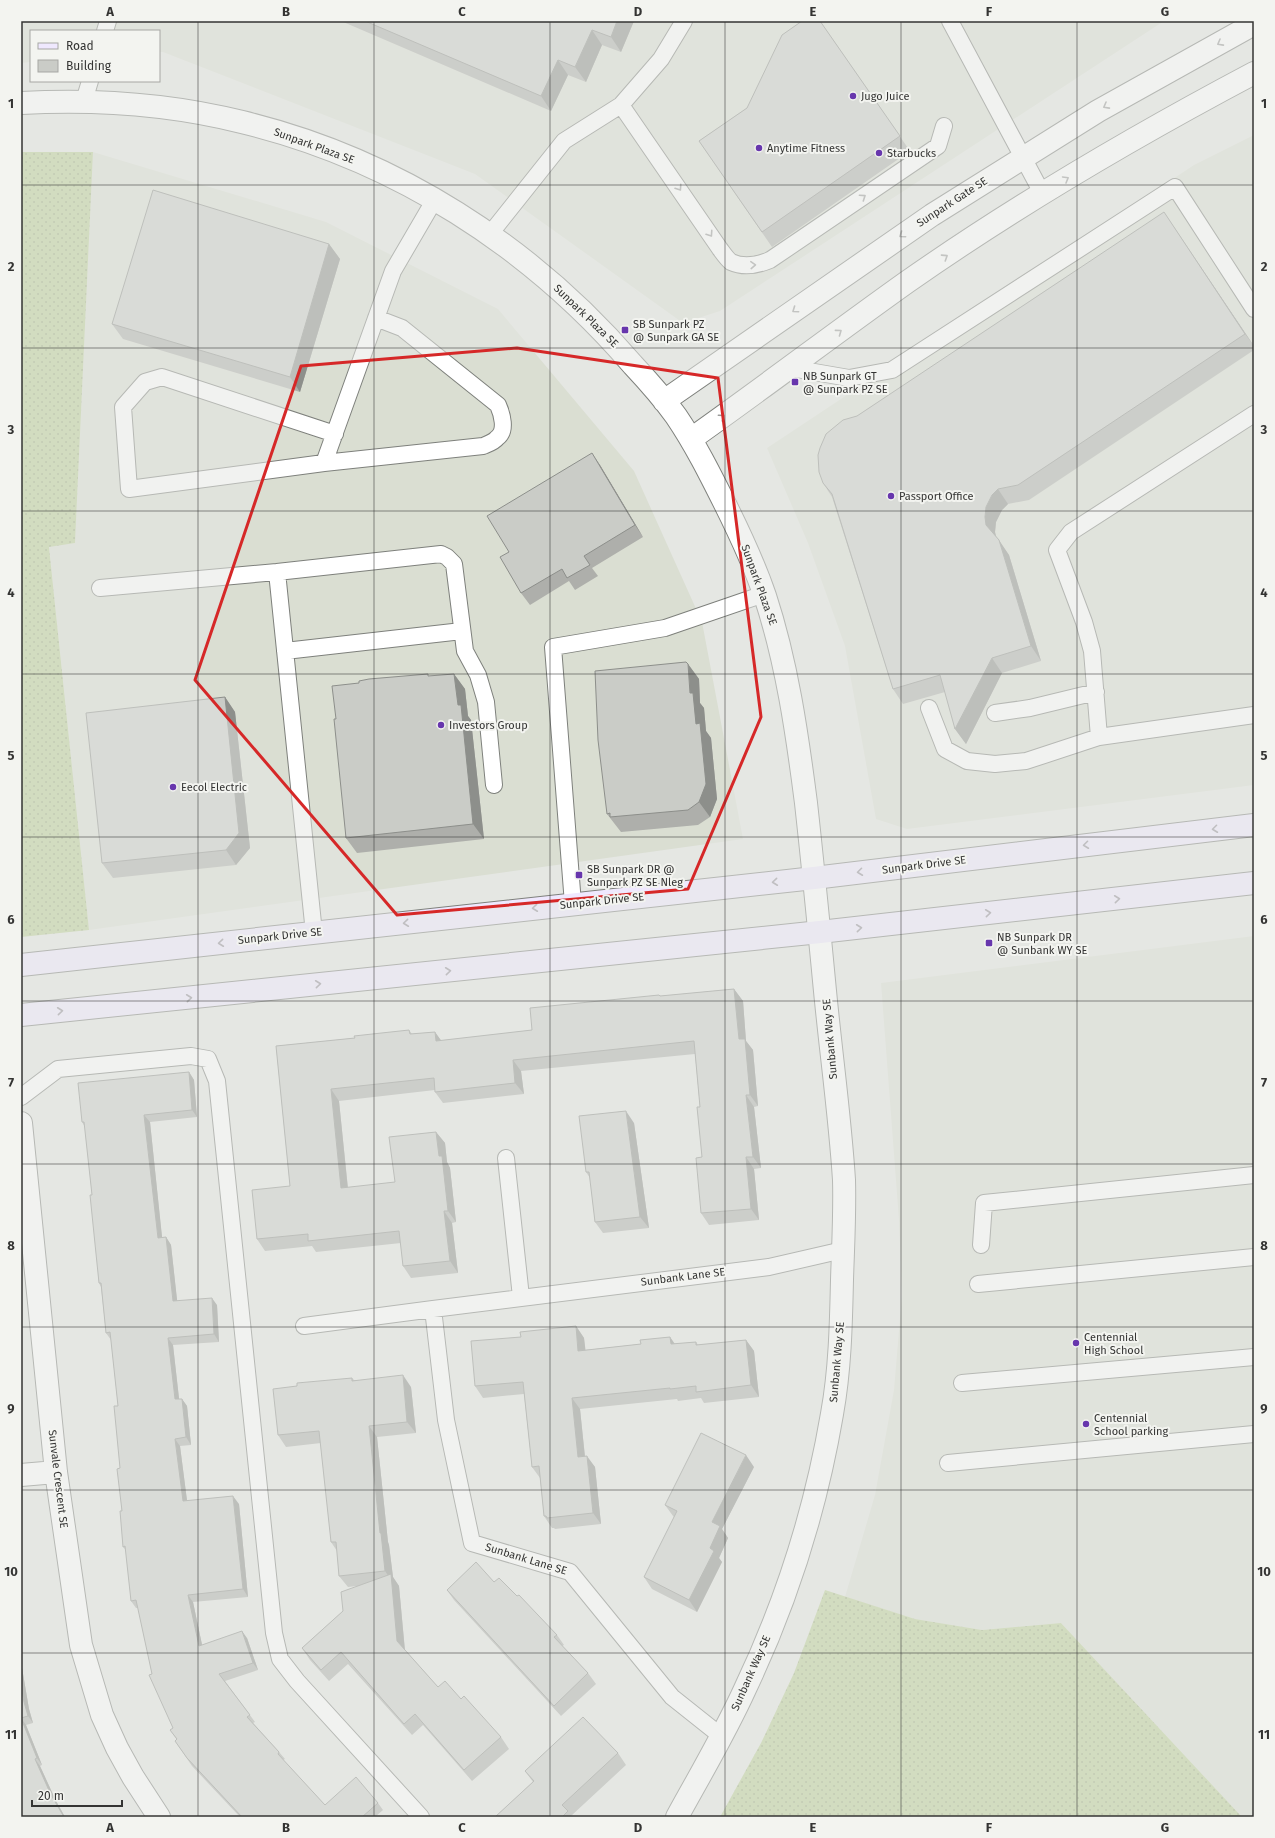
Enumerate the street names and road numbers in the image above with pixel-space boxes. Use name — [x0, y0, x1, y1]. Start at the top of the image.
street label: Sunpark Plaza SE — [272, 125, 356, 167]
street label: Sunpark Gate SE — [914, 174, 990, 230]
street label: Sunpark Plaza SE — [551, 282, 621, 350]
street label: Sunpark Plaza SE — [738, 543, 780, 627]
street label: Sunpark Drive SE — [881, 853, 967, 877]
street label: Sunpark Drive SE — [559, 890, 645, 912]
street label: Sunpark Drive SE — [237, 925, 323, 947]
street label: Sunbank Way SE — [820, 998, 840, 1080]
street label: Sunbank Lane SE — [640, 1265, 726, 1289]
street label: Sunbank Way SE — [827, 1321, 847, 1403]
street label: Sunvale Crescent SE — [46, 1429, 71, 1529]
street label: Sunbank Lane SE — [484, 1540, 569, 1578]
street label: Sunbank Way SE — [729, 1633, 773, 1713]

